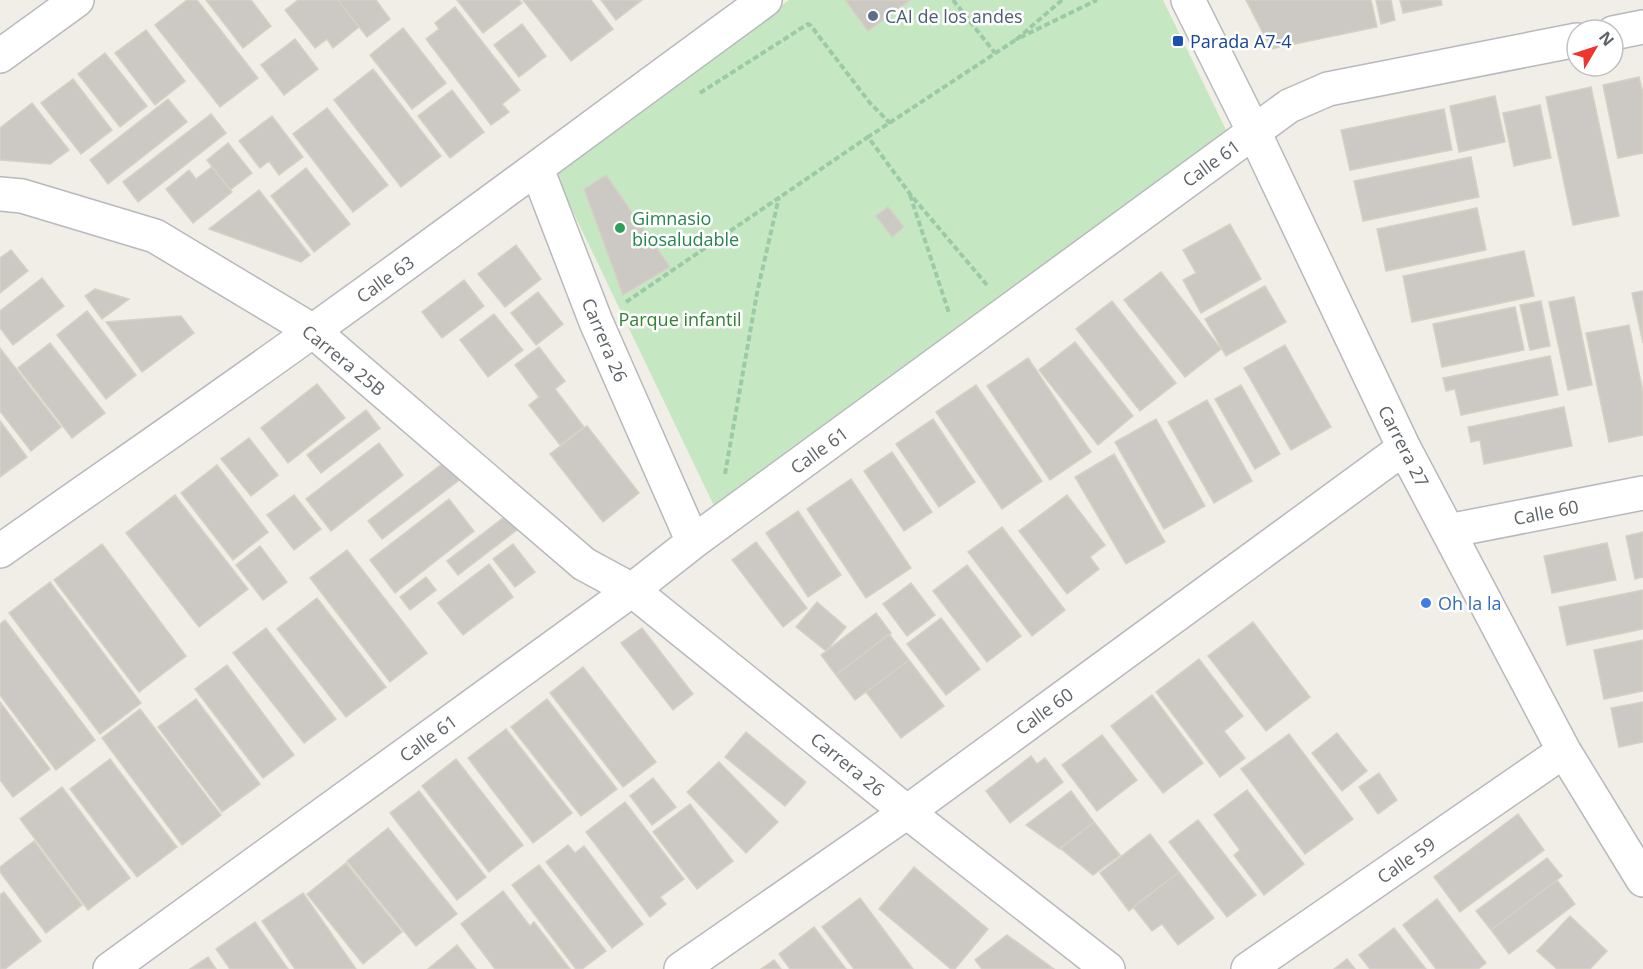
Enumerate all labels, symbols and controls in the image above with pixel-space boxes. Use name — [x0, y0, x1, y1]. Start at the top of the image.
place label: CAI de los andes — [885, 4, 1023, 28]
marker: CAI de los andes — [866, 9, 880, 23]
north arrow — [1565, 18, 1625, 78]
text: N — [1594, 27, 1619, 51]
place label: Parada A7-4 — [1190, 29, 1292, 53]
marker: Parada A7-4 — [1171, 34, 1185, 48]
street label: Calle 61 — [1177, 134, 1245, 192]
place label: Gimnasio biosaludable — [632, 206, 739, 251]
marker: Gimnasio biosaludable — [613, 221, 627, 235]
street label: Calle 63 — [351, 250, 419, 308]
street label: Carrera 26 — [577, 294, 633, 386]
park label: Parque infantil — [618, 307, 742, 331]
street label: Carrera 25B — [297, 319, 391, 401]
street label: Carrera 27 — [1373, 401, 1435, 491]
street label: Calle 61 — [785, 421, 853, 479]
street label: Calle 60 — [1511, 494, 1581, 530]
place label: Oh la la — [1438, 591, 1501, 615]
marker: Oh la la — [1419, 596, 1433, 610]
street label: Calle 60 — [1010, 682, 1078, 740]
street label: Calle 61 — [394, 709, 462, 767]
street label: Carrera 26 — [806, 727, 890, 801]
street label: Calle 59 — [1372, 831, 1440, 889]

